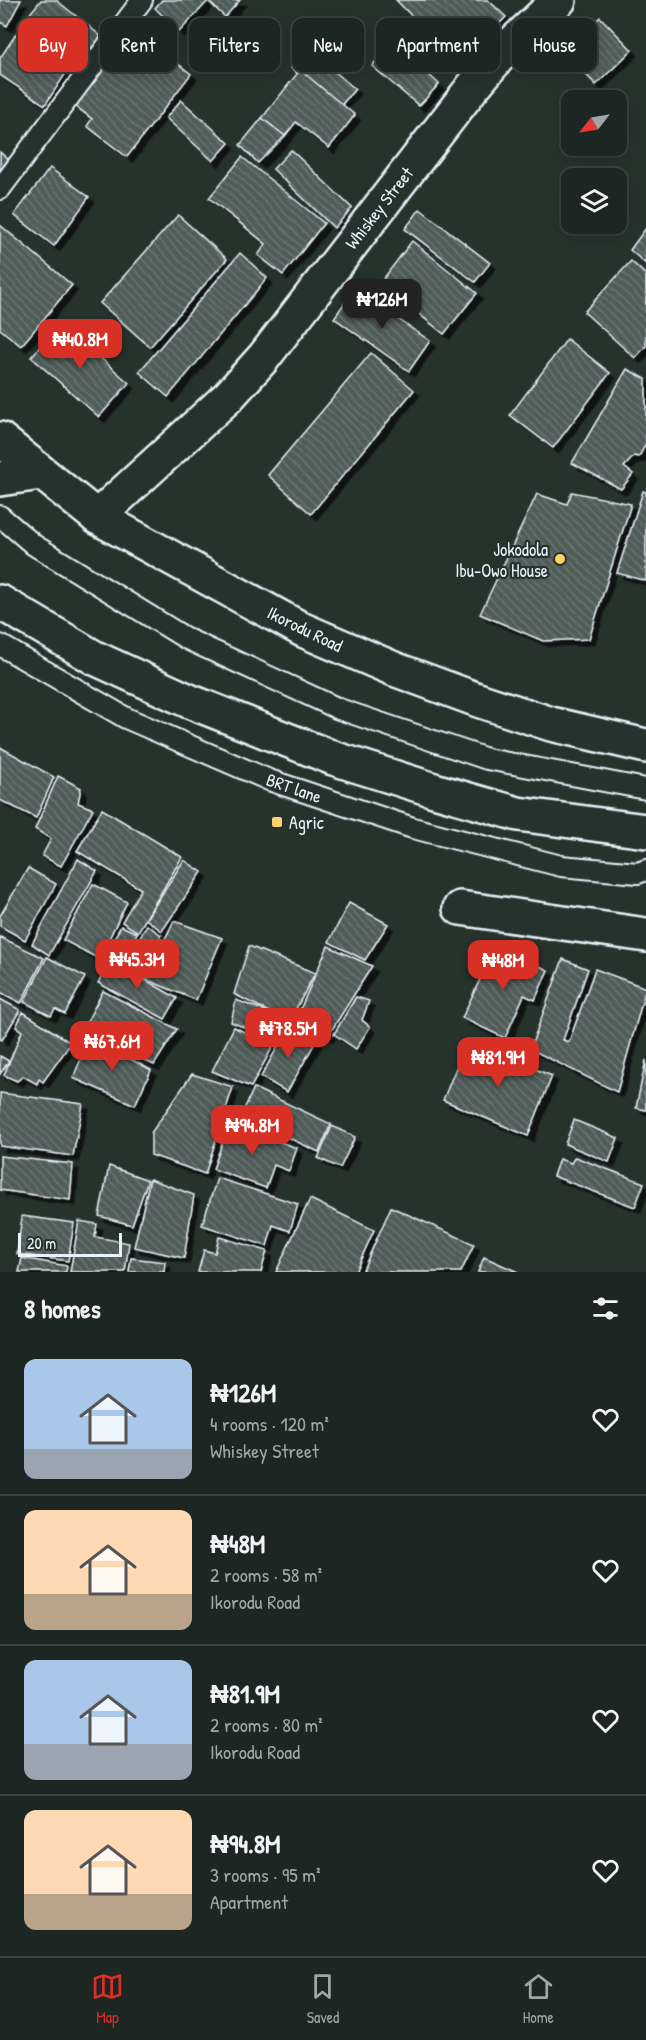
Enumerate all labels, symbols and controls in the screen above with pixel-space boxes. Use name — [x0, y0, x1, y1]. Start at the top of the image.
chip: Buy — [18, 18, 88, 72]
chip: Rent — [100, 18, 177, 72]
chip: Filters — [189, 18, 280, 72]
chip: New — [292, 18, 364, 72]
chip: Apartment — [376, 18, 500, 72]
chip: House — [512, 18, 597, 72]
north arrow — [561, 90, 627, 156]
map controls — [561, 90, 627, 234]
street label: Whiskey Street — [339, 161, 419, 254]
button: layers — [561, 168, 627, 234]
pin: ₦126M — [340, 279, 424, 330]
text: ₦126M — [357, 285, 407, 312]
pin: ₦40.8M — [31, 319, 129, 370]
text: ₦40.8M — [52, 325, 108, 352]
place label: Jokodola Ibu-Owo House — [455, 537, 548, 583]
marker: Jokodola Ibu-Owo House — [553, 552, 567, 566]
street label: Ikorodu Road — [263, 600, 347, 658]
street label: BRT lane — [263, 767, 325, 809]
place label: Agric — [289, 810, 324, 835]
marker: Agric — [270, 815, 284, 829]
pin: ₦45.3M — [88, 939, 186, 990]
pin: ₦48M — [467, 940, 539, 991]
text: ₦45.3M — [109, 945, 165, 972]
text: ₦48M — [482, 946, 524, 973]
pin: ₦78.5M — [239, 1008, 337, 1059]
text: ₦78.5M — [259, 1014, 317, 1041]
pin: ₦67.6M — [63, 1021, 161, 1072]
text: ₦67.6M — [84, 1027, 140, 1054]
pin: ₦81.9M — [449, 1037, 547, 1088]
text: ₦81.9M — [471, 1043, 525, 1070]
pin: ₦94.8M — [203, 1105, 301, 1156]
text: ₦94.8M — [225, 1111, 279, 1138]
scale bar — [18, 1230, 122, 1258]
text: 20 m — [27, 1232, 56, 1254]
text: 8 homes — [24, 1291, 101, 1326]
icon: filters — [589, 1292, 622, 1325]
text: ₦126M — [210, 1375, 276, 1410]
icon: home — [72, 1383, 144, 1455]
icon: heart — [589, 1403, 622, 1436]
text: 4 rooms · 120 m² — [210, 1410, 329, 1437]
text: Whiskey Street — [210, 1437, 319, 1464]
text: ₦48M — [210, 1526, 265, 1561]
icon: home — [72, 1534, 144, 1606]
icon: heart — [589, 1554, 622, 1587]
text: 2 rooms · 58 m² — [210, 1561, 322, 1588]
text: Ikorodu Road — [210, 1588, 300, 1615]
text: ₦81.9M — [210, 1676, 280, 1711]
icon: home — [72, 1684, 144, 1756]
icon: heart — [589, 1704, 622, 1737]
text: 2 rooms · 80 m² — [210, 1711, 323, 1738]
text: Ikorodu Road — [210, 1738, 300, 1765]
text: ₦94.8M — [210, 1826, 280, 1861]
icon: home — [72, 1834, 144, 1906]
icon: heart — [589, 1854, 622, 1887]
text: 3 rooms · 95 m² — [210, 1861, 320, 1888]
text: Apartment — [210, 1888, 288, 1915]
tab: Map — [91, 1970, 124, 2028]
tab: Saved — [306, 1970, 339, 2028]
tab: Home — [522, 1970, 555, 2028]

